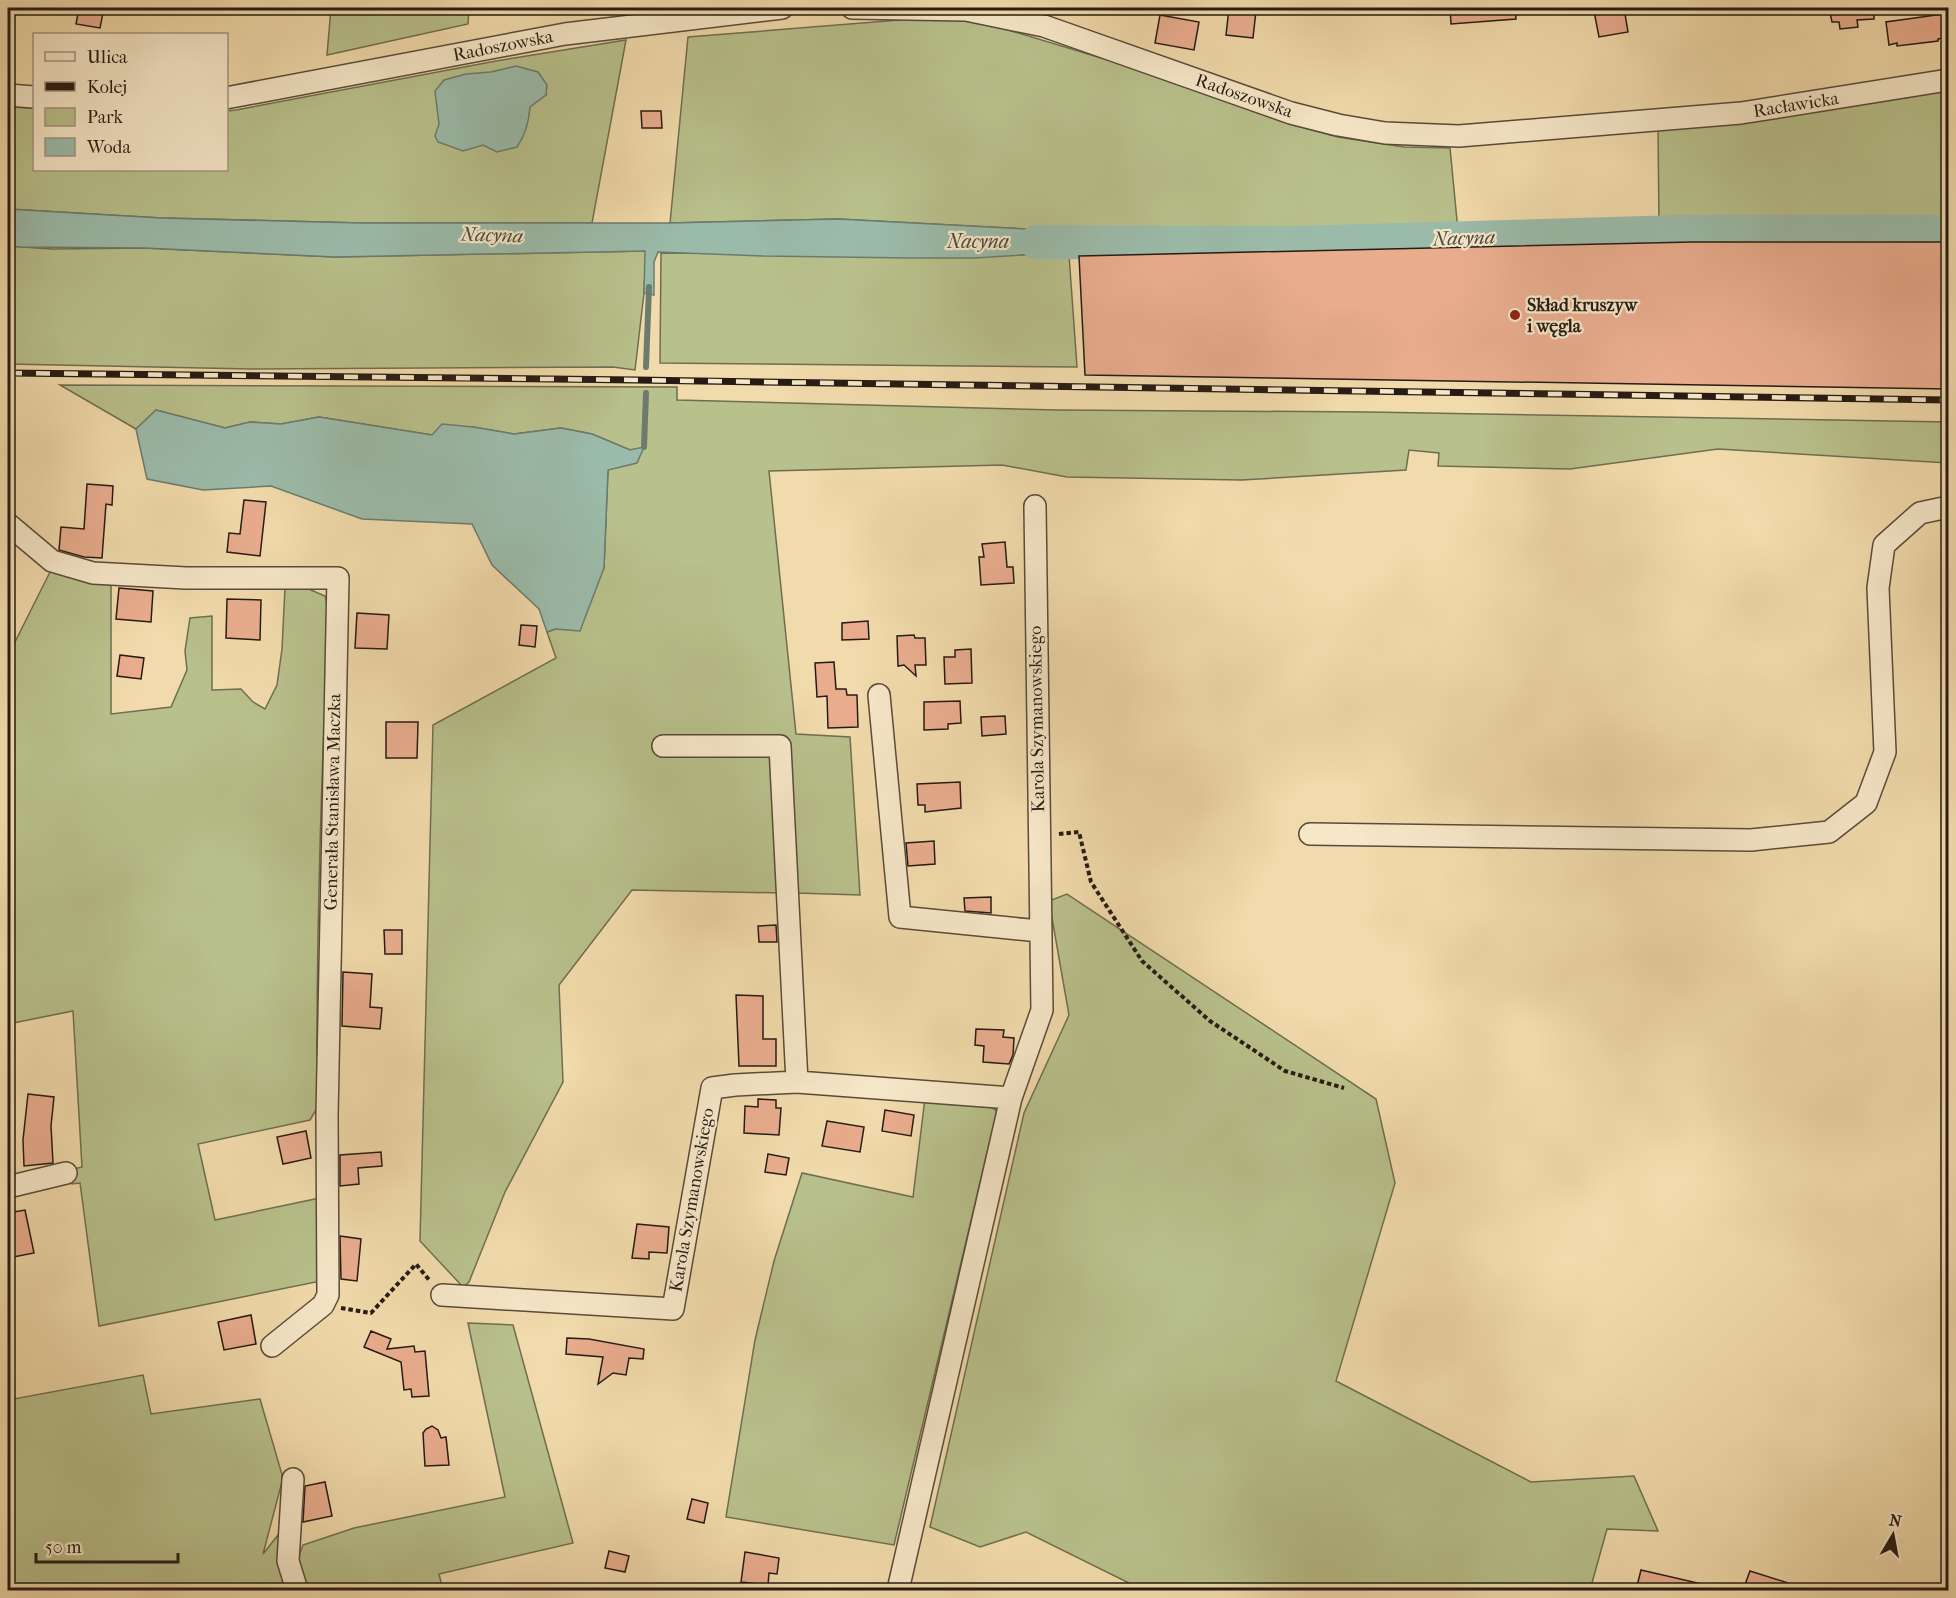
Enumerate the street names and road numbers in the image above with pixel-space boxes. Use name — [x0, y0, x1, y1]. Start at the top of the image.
street label: Radoszowska — [451, 26, 556, 66]
street label: Radoszowska — [1193, 70, 1296, 123]
street label: Racławicka — [1752, 88, 1841, 122]
street label: Karola Szymanowskiego — [1025, 626, 1049, 812]
street label: Generała Stanisława Maczka — [321, 693, 345, 911]
street label: Karola Szymanowskiego — [665, 1106, 719, 1294]

